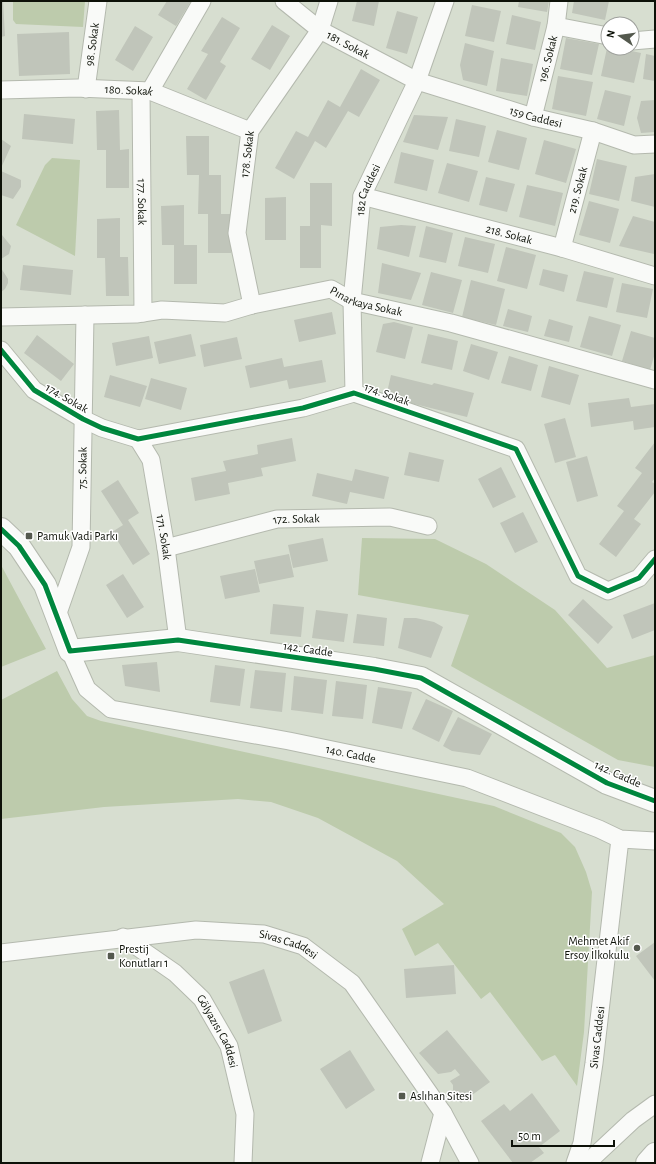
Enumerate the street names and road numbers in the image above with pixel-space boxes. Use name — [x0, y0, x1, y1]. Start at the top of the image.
street label: 98. Sokak — [83, 21, 101, 67]
street label: 181. Sokak — [325, 29, 372, 61]
street label: 196. Sokak — [536, 34, 559, 83]
street label: 180. Sokak — [104, 83, 156, 98]
street label: 159 Caddesi — [508, 104, 563, 130]
street label: 178. Sokak — [238, 130, 256, 178]
street label: 182 Caddesi — [354, 162, 382, 216]
street label: 219. Sokak — [565, 165, 589, 215]
street label: 177. Sokak — [136, 179, 148, 226]
street label: 218. Sokak — [485, 222, 534, 246]
street label: Pınarkaya Sokak — [328, 284, 404, 318]
street label: 174. Sokak — [44, 381, 91, 415]
street label: 174. Sokak — [363, 381, 412, 408]
street label: 75. Sokak — [76, 446, 89, 489]
street label: 172. Sokak — [271, 512, 320, 526]
street label: 171. Sokak — [154, 514, 174, 561]
street label: 142. Cadde — [282, 640, 334, 658]
street label: 140. Cadde — [325, 743, 377, 765]
street label: 142. Cadde — [593, 758, 643, 790]
street label: Sivas Caddesi — [259, 928, 320, 961]
street label: Gölyazısı Caddesi — [195, 992, 240, 1069]
street label: Sivas Caddesi — [587, 1005, 607, 1069]

